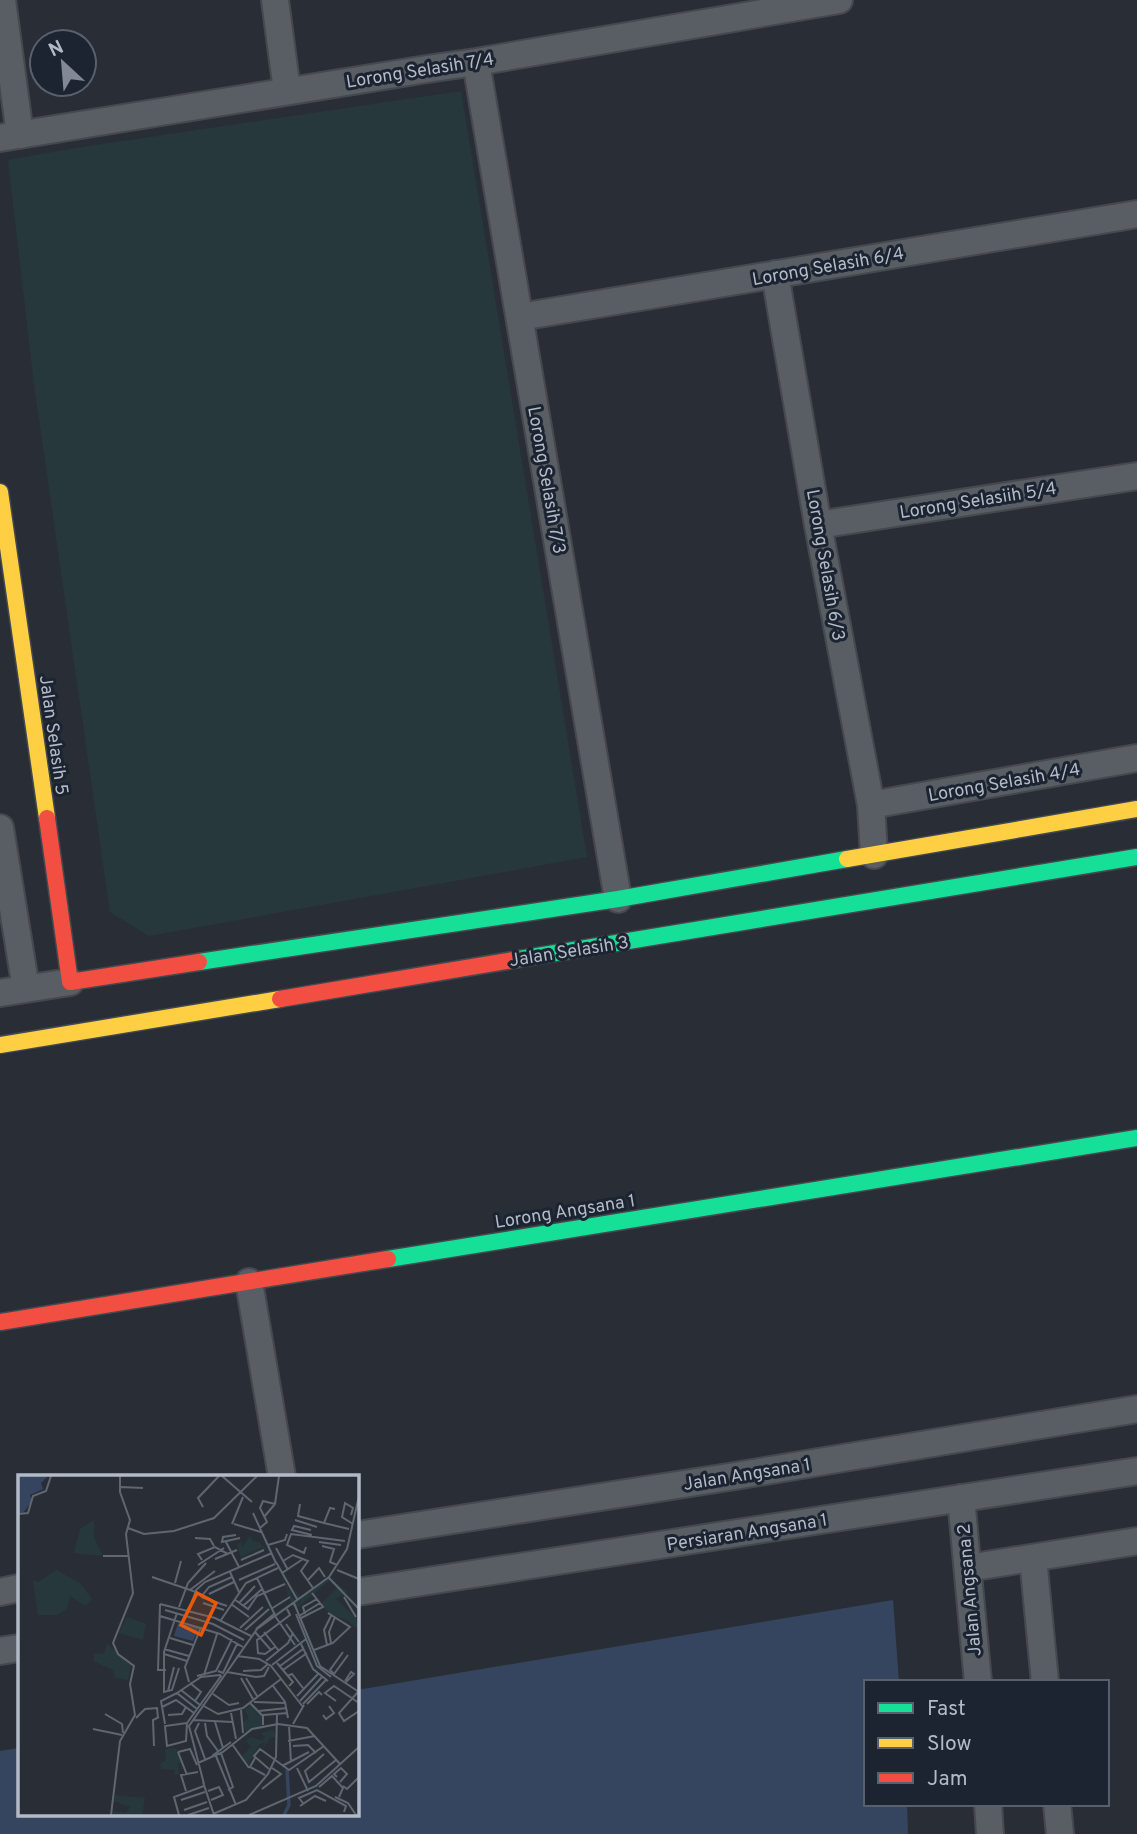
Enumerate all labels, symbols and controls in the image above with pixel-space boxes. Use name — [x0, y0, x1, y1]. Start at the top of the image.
north arrow — [28, 28, 98, 98]
text: N — [45, 36, 68, 63]
street label: Lorong Selasih 7/4 — [345, 48, 496, 95]
street label: Lorong Selasih 6/4 — [751, 243, 906, 292]
street label: Lorong Selasih 7/3 — [521, 405, 570, 556]
street label: Lorong Selasiih 5/4 — [898, 478, 1058, 525]
street label: Lorong Selasih 6/3 — [800, 488, 849, 643]
street label: Jalan Selasih 5 — [33, 674, 72, 797]
street label: Lorong Selasih 4/4 — [926, 759, 1082, 808]
street label: Jalan Selasih 3 — [508, 932, 631, 973]
street label: Lorong Angsana 1 — [493, 1190, 637, 1235]
street label: Jalan Angsana 1 — [682, 1454, 813, 1497]
inset map — [18, 1475, 359, 1816]
street label: Persiaran Angsana 1 — [665, 1509, 829, 1558]
street label: Jalan Angsana 2 — [953, 1523, 988, 1657]
legend — [864, 1680, 1109, 1806]
text: Fast — [927, 1696, 966, 1723]
text: Slow — [927, 1731, 972, 1758]
text: Jam — [927, 1766, 968, 1793]

